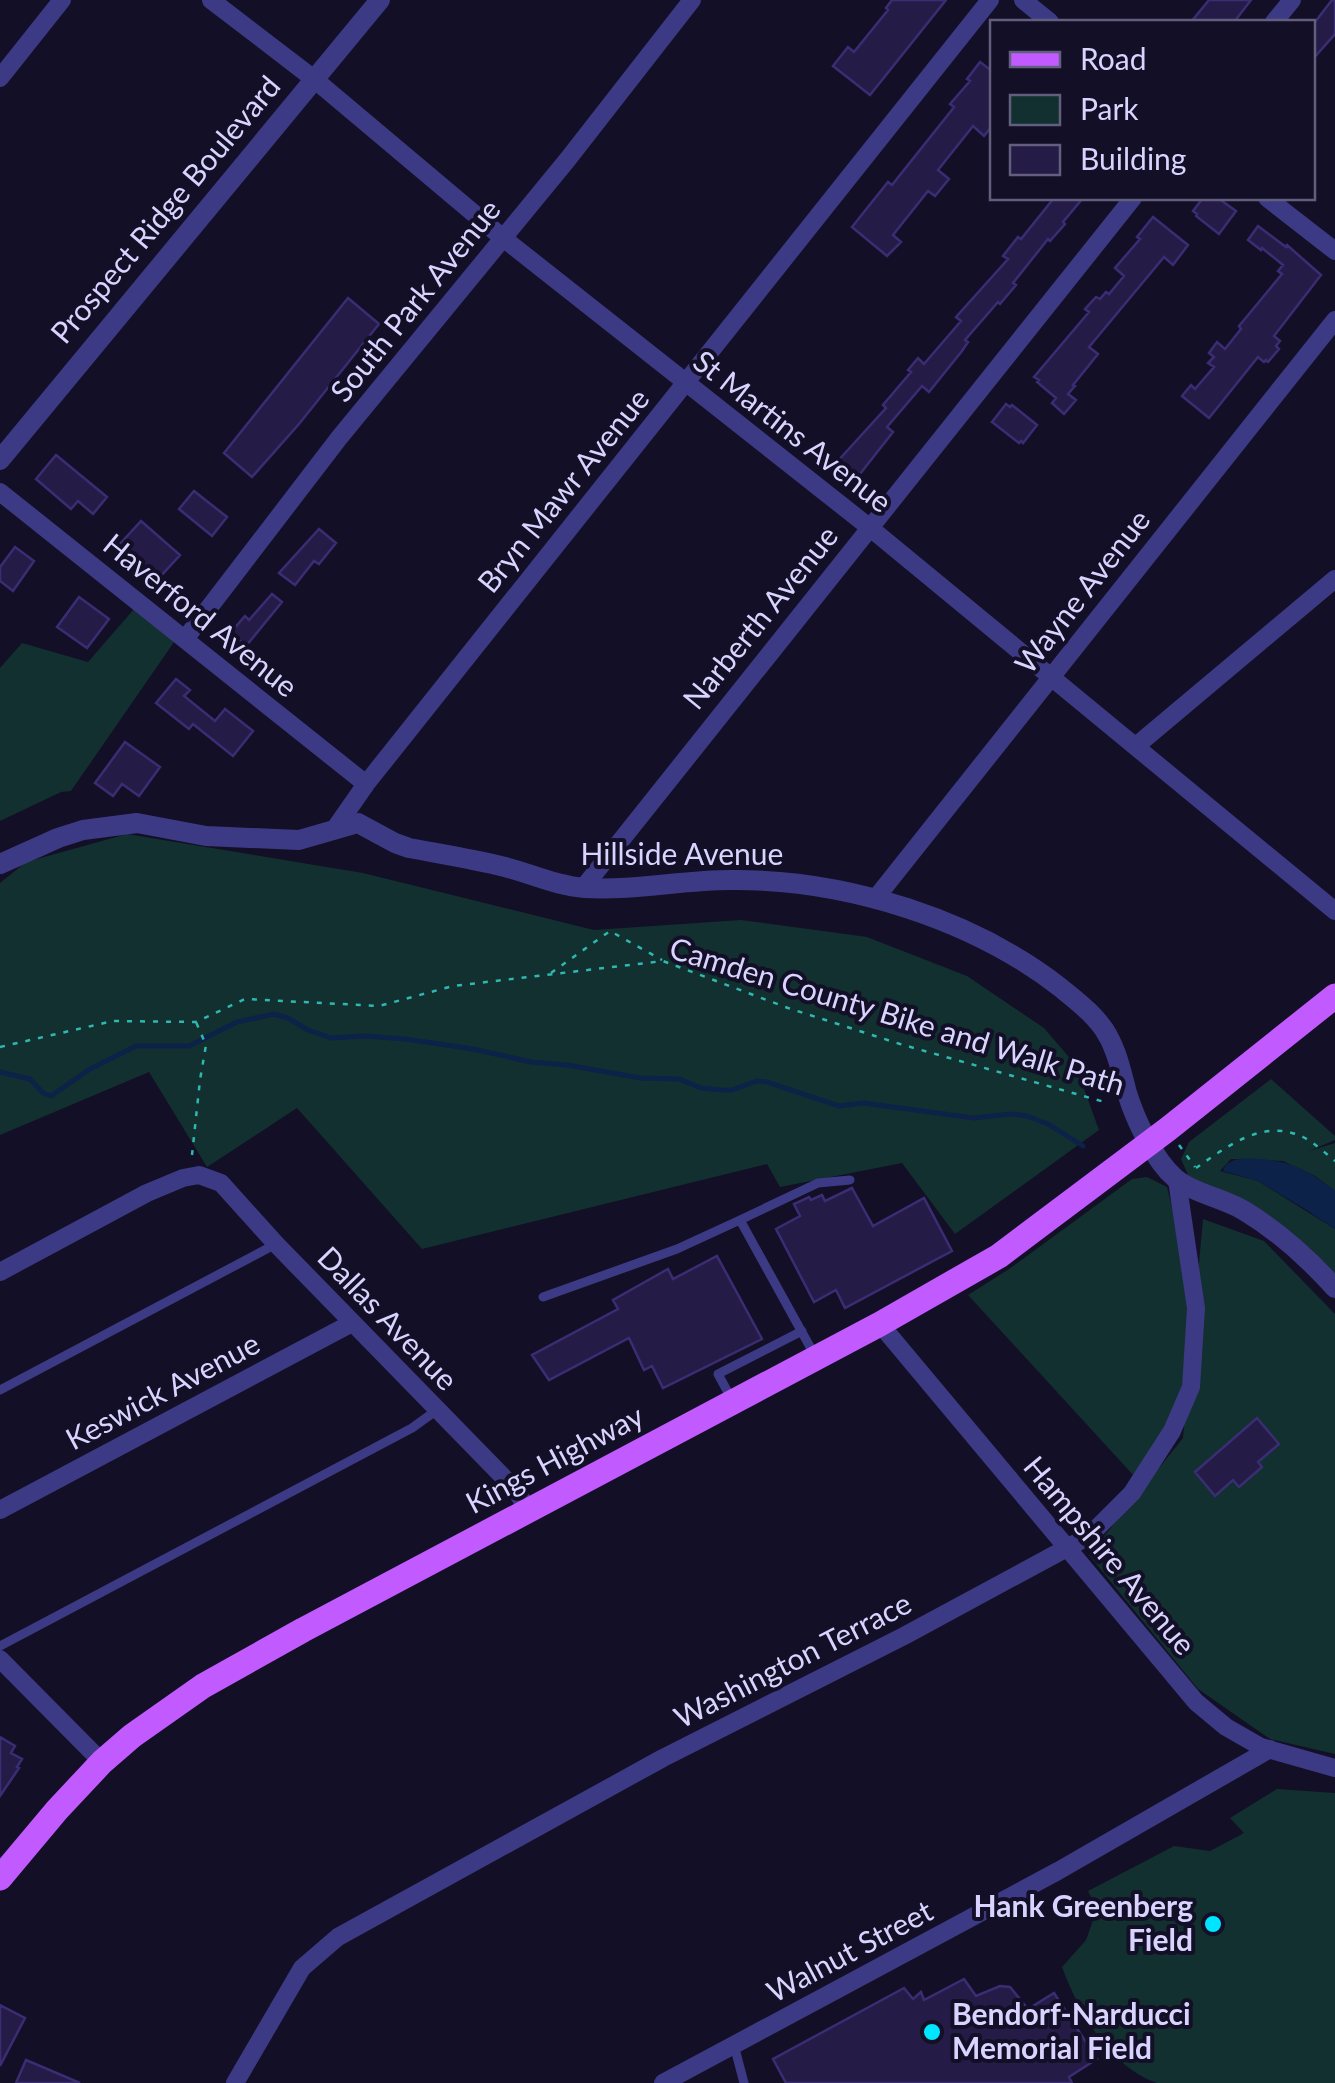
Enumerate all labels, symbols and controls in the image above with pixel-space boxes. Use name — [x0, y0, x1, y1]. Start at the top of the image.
legend — [990, 20, 1315, 200]
text: Road — [1080, 40, 1147, 76]
street label: Prospect Ridge Boulevard — [42, 68, 287, 350]
text: Park — [1080, 90, 1139, 126]
text: Building — [1080, 140, 1186, 176]
street label: South Park Avenue — [322, 191, 507, 408]
street label: St Martins Avenue — [687, 342, 899, 519]
street label: Bryn Mawr Avenue — [469, 381, 656, 599]
street label: Wayne Avenue — [1006, 502, 1157, 680]
street label: Narberth Avenue — [675, 518, 844, 716]
street label: Haverford Avenue — [97, 525, 305, 704]
street label: Hillside Avenue — [581, 835, 783, 871]
street label: Camden County Bike and Walk Path — [666, 929, 1129, 1102]
street label: Dallas Avenue — [311, 1238, 466, 1397]
street label: Keswick Avenue — [59, 1324, 265, 1456]
street label: Kings Highway — [459, 1396, 649, 1520]
street label: Hampshire Avenue — [1017, 1448, 1204, 1661]
street label: Washington Terrace — [668, 1584, 917, 1735]
place label: Hank Greenberg Field — [974, 1887, 1193, 1957]
street label: Walnut Street — [760, 1891, 938, 2009]
marker: Hank Greenberg Field — [1202, 1913, 1224, 1935]
place label: Bendorf-Narducci Memorial Field — [952, 1995, 1191, 2065]
marker: Bendorf-Narducci Memorial Field — [921, 2021, 943, 2043]

